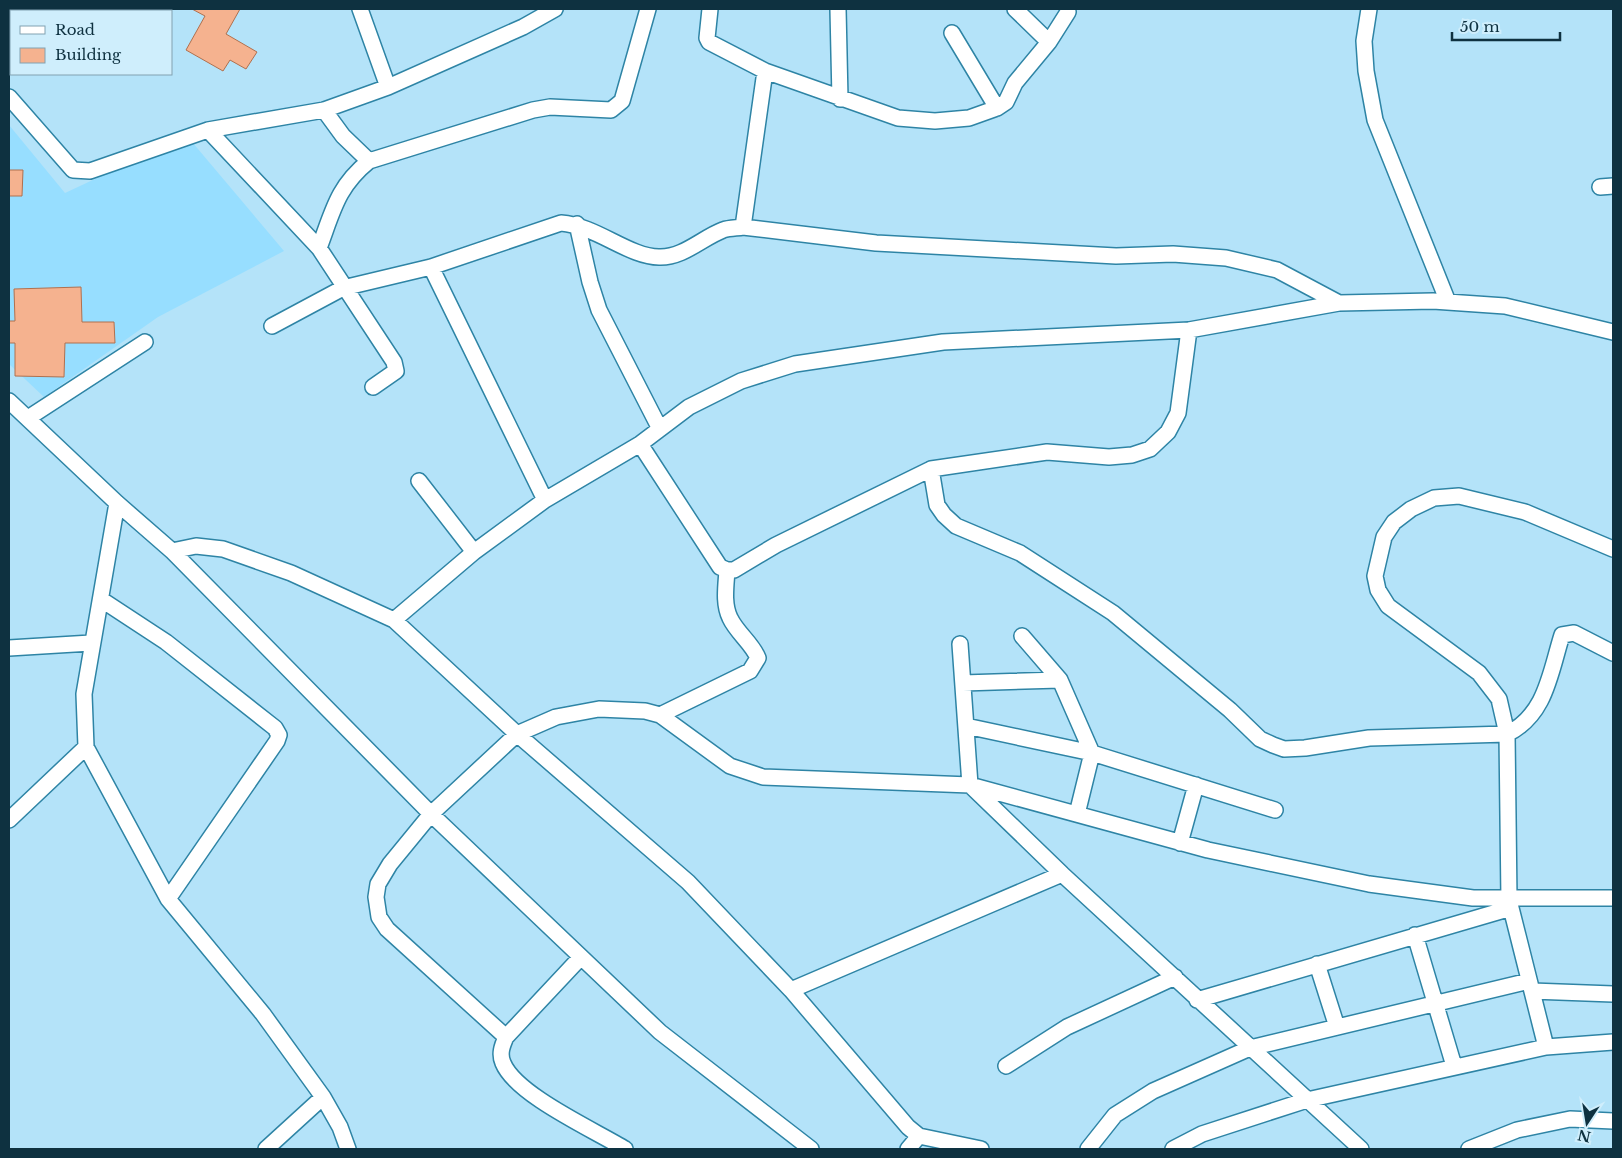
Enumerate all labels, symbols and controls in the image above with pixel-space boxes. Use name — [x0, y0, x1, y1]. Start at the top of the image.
legend — [10, 10, 172, 75]
scale bar — [1452, 10, 1560, 42]
text: 50 m — [1460, 17, 1500, 36]
text: Road — [55, 20, 95, 39]
text: Building — [55, 45, 122, 64]
north arrow — [1562, 1098, 1612, 1148]
text: N — [1576, 1126, 1593, 1146]

